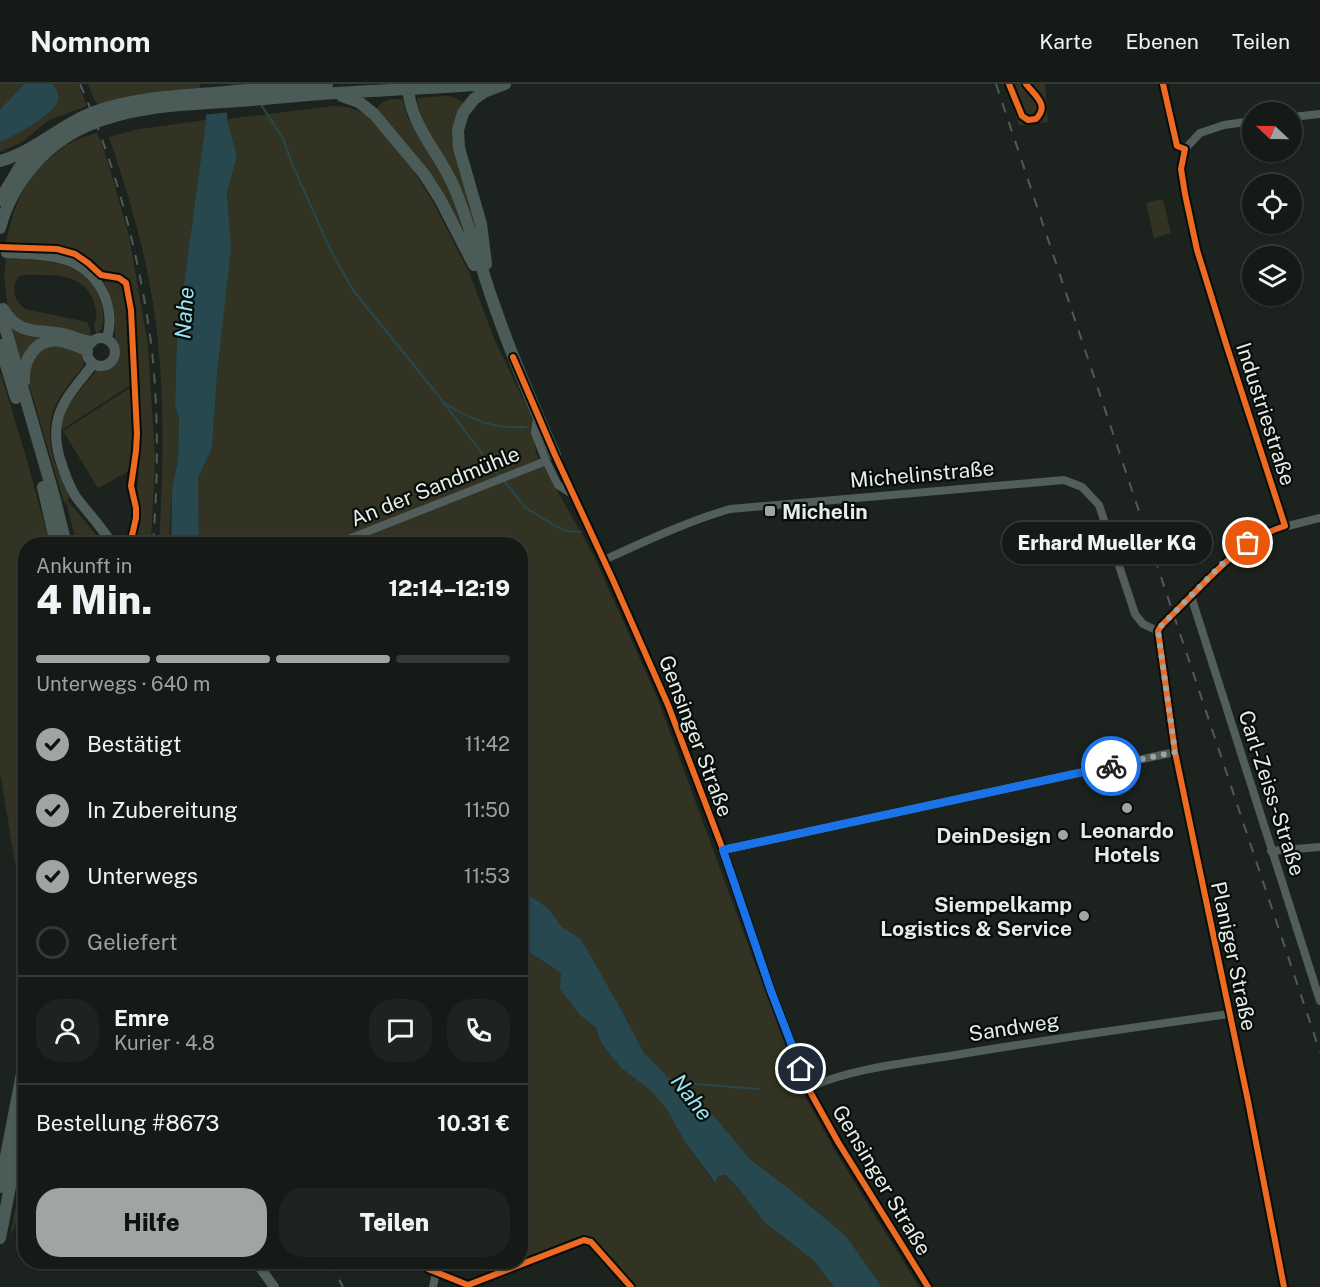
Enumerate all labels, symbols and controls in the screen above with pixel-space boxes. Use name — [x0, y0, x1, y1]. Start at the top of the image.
text: Nomnom — [30, 25, 151, 58]
text: Karte — [1039, 29, 1093, 54]
text: Ebenen — [1126, 29, 1199, 54]
text: Teilen — [1232, 29, 1290, 54]
north arrow — [1242, 102, 1302, 162]
map controls — [1242, 102, 1302, 306]
button: locate — [1242, 174, 1302, 234]
button: layers — [1242, 246, 1302, 306]
water label: Nahe — [169, 286, 199, 340]
street label: Industriestraße — [1231, 339, 1301, 489]
street label: An der Sandmühle — [347, 441, 523, 531]
street label: Michelinstraße — [849, 455, 995, 493]
place label: Michelin — [782, 499, 868, 524]
marker: Michelin — [763, 504, 777, 518]
pin — [1222, 517, 1273, 568]
callout: Erhard Mueller KG — [1002, 522, 1212, 564]
icon: bag — [1231, 526, 1264, 559]
text: Erhard Mueller KG — [1017, 531, 1197, 555]
text: Ankunft in — [36, 554, 132, 578]
text: 12:14–12:19 — [388, 575, 510, 601]
text: 4 Min. — [36, 577, 153, 623]
street label: Gensinger Straße — [654, 652, 738, 820]
text: Unterwegs · 640 m — [36, 672, 210, 696]
street label: Carl-Zeiss-Straße — [1233, 707, 1311, 879]
icon: check — [36, 728, 69, 761]
text: Bestätigt — [87, 731, 182, 757]
text: 11:42 — [465, 732, 510, 756]
courier — [1081, 736, 1141, 796]
icon: bike — [1095, 750, 1128, 783]
icon: check — [36, 794, 69, 827]
text: In Zubereitung — [87, 797, 238, 823]
text: 11:50 — [464, 798, 510, 822]
marker: Leonardo Hotels — [1120, 801, 1134, 815]
place label: Leonardo Hotels — [1080, 818, 1174, 867]
place label: DeinDesign — [936, 823, 1051, 848]
marker: DeinDesign — [1056, 828, 1070, 842]
icon: check — [36, 860, 69, 893]
text: Unterwegs — [87, 863, 198, 889]
text: 11:53 — [464, 864, 510, 888]
street label: Planiger Straße — [1206, 879, 1262, 1033]
place label: Siempelkamp Logistics & Service — [880, 892, 1072, 941]
marker: Siempelkamp Logistics & Service — [1077, 909, 1091, 923]
text: Geliefert — [87, 929, 177, 955]
button: person — [36, 999, 99, 1062]
button: chat — [369, 999, 432, 1062]
button: phone — [447, 999, 510, 1062]
text: Emre — [114, 1005, 169, 1031]
street label: Sandweg — [967, 1008, 1061, 1046]
text: Kurier · 4.8 — [114, 1031, 215, 1055]
pin — [775, 1043, 826, 1094]
icon: home — [784, 1052, 817, 1085]
water label: Nahe — [666, 1068, 718, 1126]
street label: Gensinger Straße — [827, 1100, 937, 1260]
text: Bestellung #8673 — [36, 1110, 219, 1136]
text: 10.31 € — [437, 1110, 510, 1136]
button: Hilfe — [36, 1188, 267, 1257]
button: Teilen — [279, 1188, 510, 1257]

